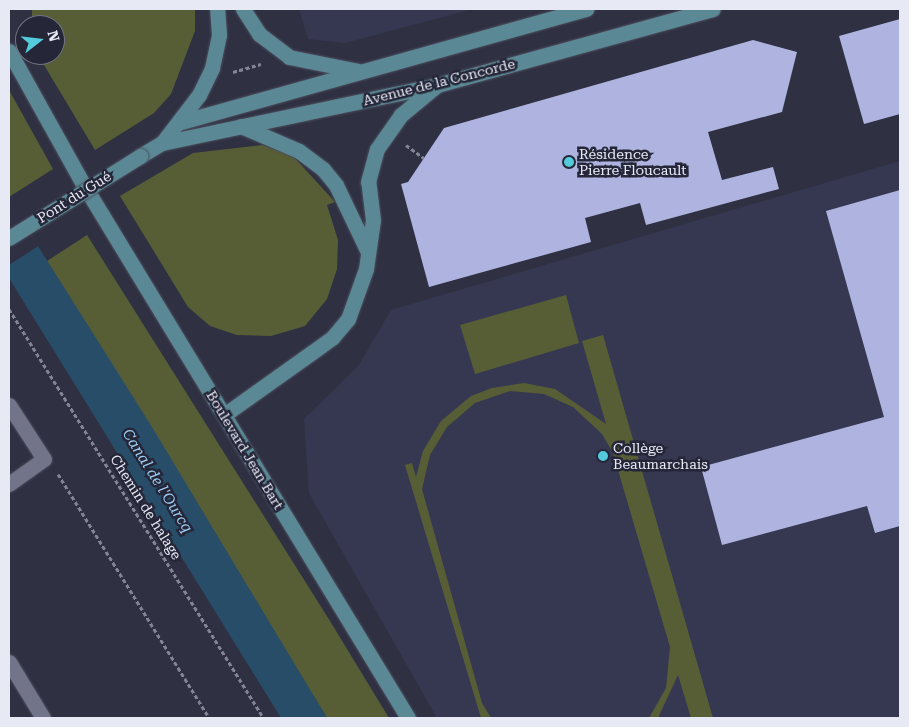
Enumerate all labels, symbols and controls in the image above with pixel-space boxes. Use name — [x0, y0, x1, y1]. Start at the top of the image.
north arrow — [15, 15, 65, 65]
text: N — [44, 29, 63, 44]
street label: Avenue de la Concorde — [361, 55, 517, 109]
place label: Résidence Pierre Floucault — [579, 146, 686, 178]
marker: Résidence Pierre Floucault — [563, 156, 575, 168]
street label: Pont du Gué — [34, 168, 114, 226]
street label: Boulevard Jean Bart — [203, 388, 287, 512]
water label: Canal de l'Ourcq — [118, 426, 196, 536]
place label: Collège Beaumarchais — [613, 440, 708, 472]
marker: Collège Beaumarchais — [597, 450, 609, 462]
street label: Chemin de halage — [107, 451, 185, 563]

